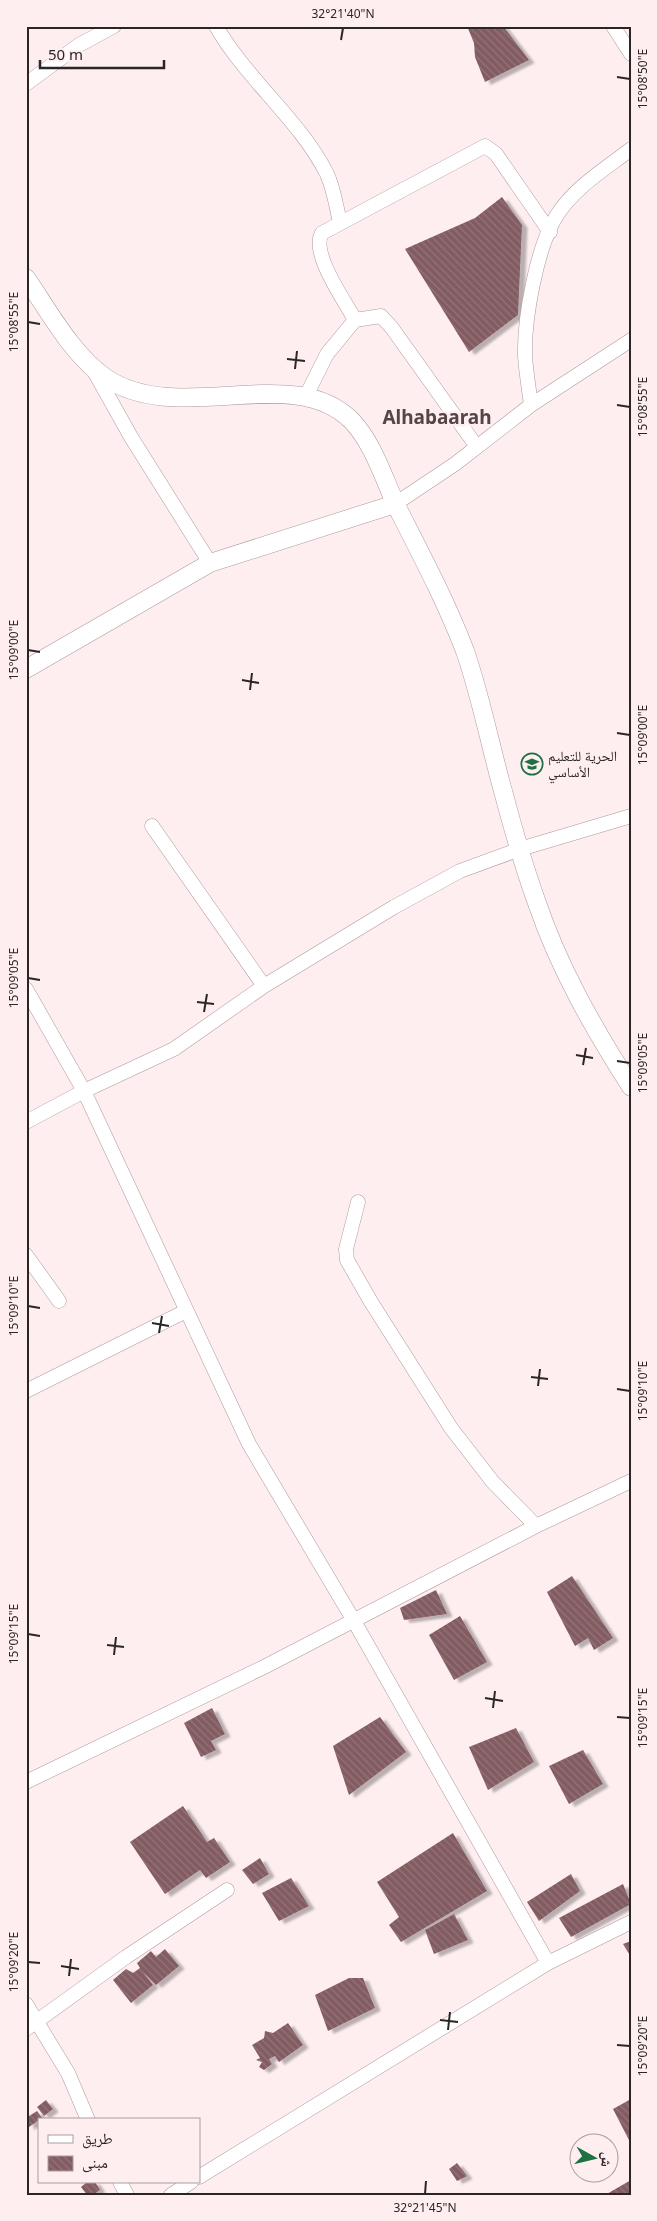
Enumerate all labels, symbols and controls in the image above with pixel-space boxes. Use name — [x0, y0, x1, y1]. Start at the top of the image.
text: 32°21'40"N — [311, 5, 375, 22]
scale bar — [40, 38, 164, 70]
text: 50 m — [48, 44, 83, 64]
text: 15°08'50"E — [634, 49, 651, 109]
text: 15°08'55"E — [5, 292, 22, 352]
text: 15°08'55"E — [634, 377, 651, 437]
district label: Alhabaarah — [382, 404, 492, 430]
text: 15°09'00"E — [5, 620, 22, 680]
text: 15°09'00"E — [634, 705, 651, 765]
place label: الحرية للتعليم الأساسي — [548, 746, 617, 784]
school or university icon: الحرية للتعليم الأساسي — [520, 752, 544, 776]
text: 15°09'05"E — [5, 948, 22, 1008]
text: 15°09'05"E — [634, 1033, 651, 1093]
text: 15°09'10"E — [5, 1276, 22, 1336]
text: 15°09'10"E — [634, 1361, 651, 1421]
text: 15°09'15"E — [5, 1604, 22, 1664]
text: 15°09'15"E — [634, 1688, 651, 1748]
text: 15°09'20"E — [5, 1932, 22, 1992]
text: 15°09'20"E — [634, 2016, 651, 2076]
legend — [38, 2118, 200, 2184]
text: طريق — [82, 2128, 113, 2149]
north arrow — [570, 2134, 620, 2184]
text: ش — [597, 2151, 618, 2169]
text: مبنى — [82, 2152, 108, 2173]
text: 32°21'45"N — [393, 2199, 457, 2216]

